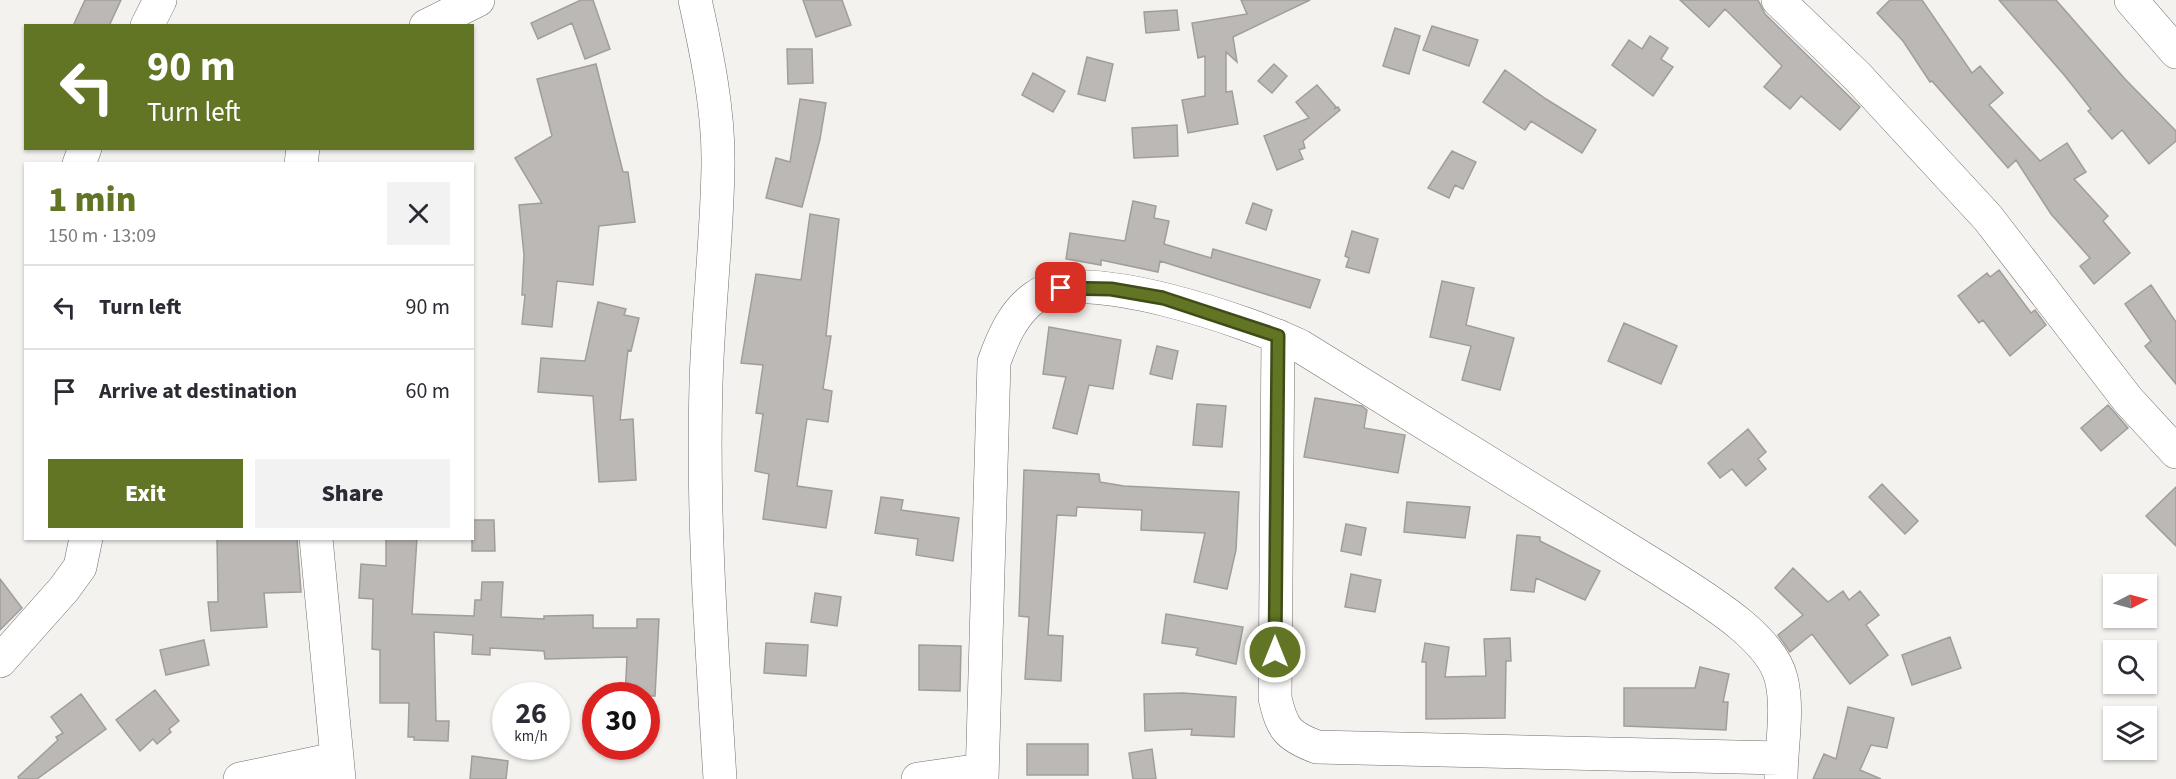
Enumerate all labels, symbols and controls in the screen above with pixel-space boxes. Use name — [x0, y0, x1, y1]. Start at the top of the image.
text: 90 m — [147, 37, 236, 97]
icon: left — [48, 48, 126, 126]
text: Turn left — [147, 93, 241, 132]
text: 1 min — [48, 174, 136, 225]
button: close — [387, 182, 450, 245]
text: 150 m · 13:09 — [48, 222, 156, 250]
pin — [1035, 262, 1086, 313]
icon: arrive — [1044, 271, 1077, 304]
icon: left — [48, 291, 81, 324]
text: Turn left — [99, 291, 181, 323]
text: 90 m — [405, 291, 450, 323]
icon: arrive — [48, 375, 81, 408]
text: Arrive at destination — [99, 375, 297, 407]
text: 60 m — [405, 375, 450, 407]
button: Exit — [48, 459, 243, 528]
button: Share — [255, 459, 450, 528]
north arrow — [2103, 574, 2157, 628]
map controls — [2103, 574, 2157, 760]
position arrow — [1243, 620, 1307, 684]
button: search — [2103, 640, 2157, 694]
speed limit sign: 30 — [582, 682, 660, 760]
text: 26 — [515, 692, 547, 735]
button: layers — [2103, 706, 2157, 760]
text: km/h — [514, 726, 548, 747]

